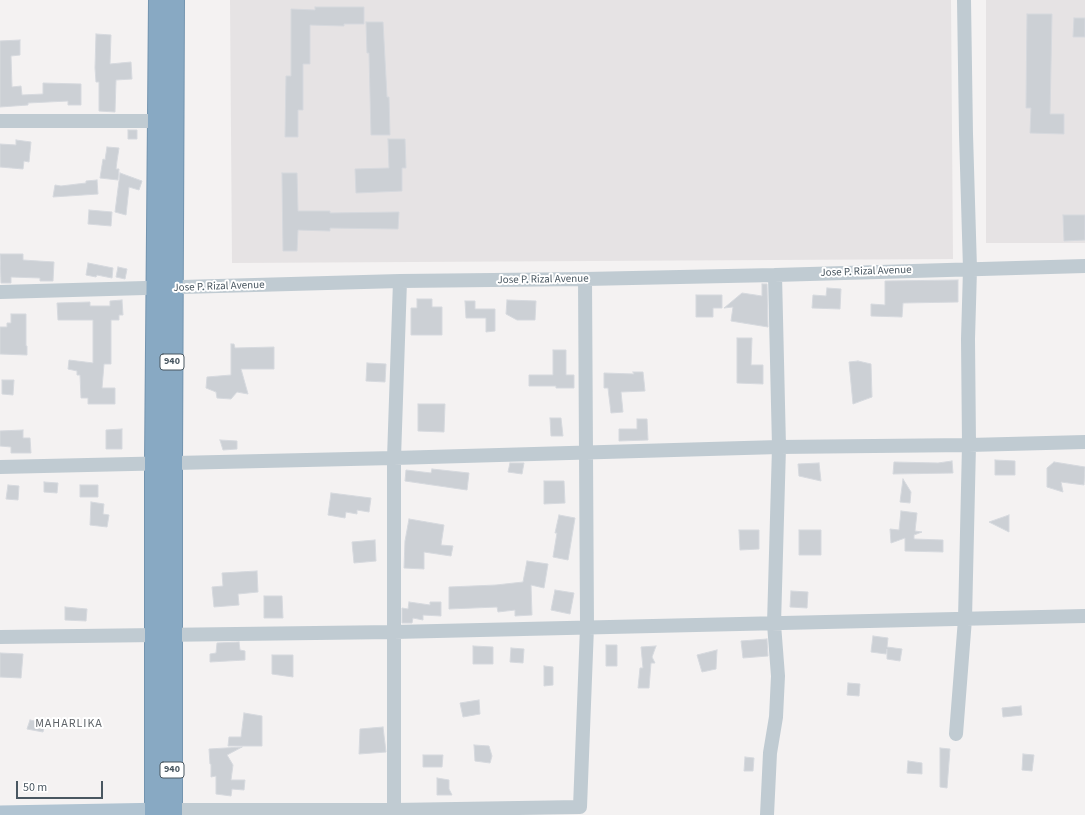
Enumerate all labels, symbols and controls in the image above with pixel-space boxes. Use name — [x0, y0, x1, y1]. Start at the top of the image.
street label: Jose P. Rizal Avenue — [820, 264, 912, 280]
street label: Jose P. Rizal Avenue — [497, 273, 589, 287]
street label: Jose P. Rizal Avenue — [173, 279, 265, 295]
road number: 940 — [160, 354, 184, 370]
district label: MAHARLIKA — [35, 717, 103, 731]
road number: 940 — [160, 762, 184, 778]
scale bar — [18, 773, 105, 799]
text: 50 m — [23, 779, 47, 796]

